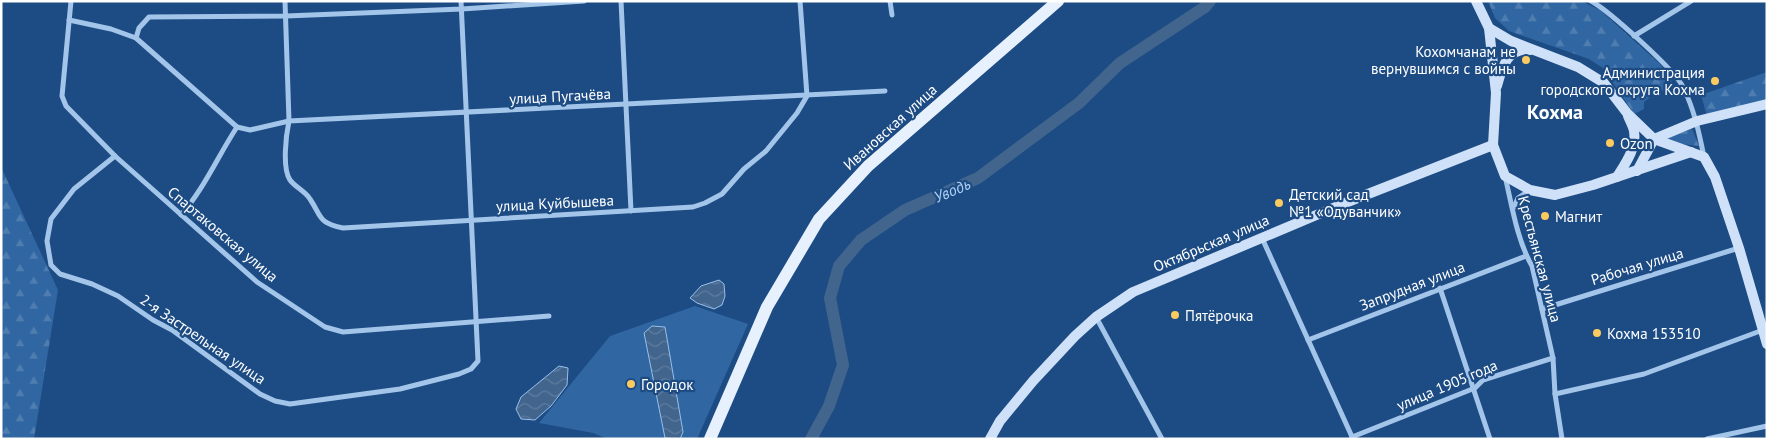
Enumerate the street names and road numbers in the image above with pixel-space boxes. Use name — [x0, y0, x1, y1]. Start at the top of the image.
street label: Ивановская улица — [839, 80, 941, 174]
street label: улица Пугачёва — [509, 84, 611, 108]
street label: Спартаковская улица — [164, 182, 282, 286]
street label: улица Куйбышева — [496, 190, 614, 216]
street label: Крестьянская улица — [1514, 194, 1566, 324]
street label: Октябрьская улица — [1150, 210, 1272, 276]
street label: Рабочая улица — [1589, 243, 1685, 289]
street label: Запрудная улица — [1357, 257, 1467, 315]
street label: 2-я Застрельная улица — [137, 290, 269, 388]
street label: улица 1905 года — [1394, 355, 1500, 415]

